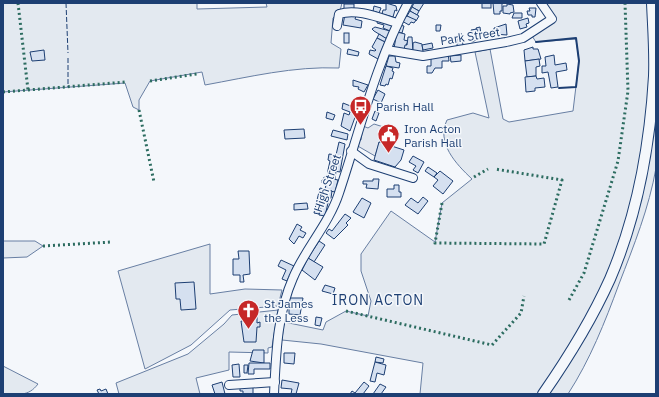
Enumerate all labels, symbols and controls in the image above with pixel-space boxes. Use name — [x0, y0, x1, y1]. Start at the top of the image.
street label: Park Street — [439, 24, 501, 48]
bus stop icon: Parish Hall — [348, 93, 374, 126]
place label: Parish Hall — [376, 99, 434, 114]
place label: Iron Acton Parish Hall — [404, 121, 462, 150]
public building icon: Iron Acton Parish Hall — [376, 122, 402, 155]
street label: High Street — [310, 152, 344, 214]
district label: IRON ACTON — [332, 291, 424, 309]
place label: St James the Less — [264, 296, 314, 325]
church icon: St James the Less — [236, 297, 262, 330]

